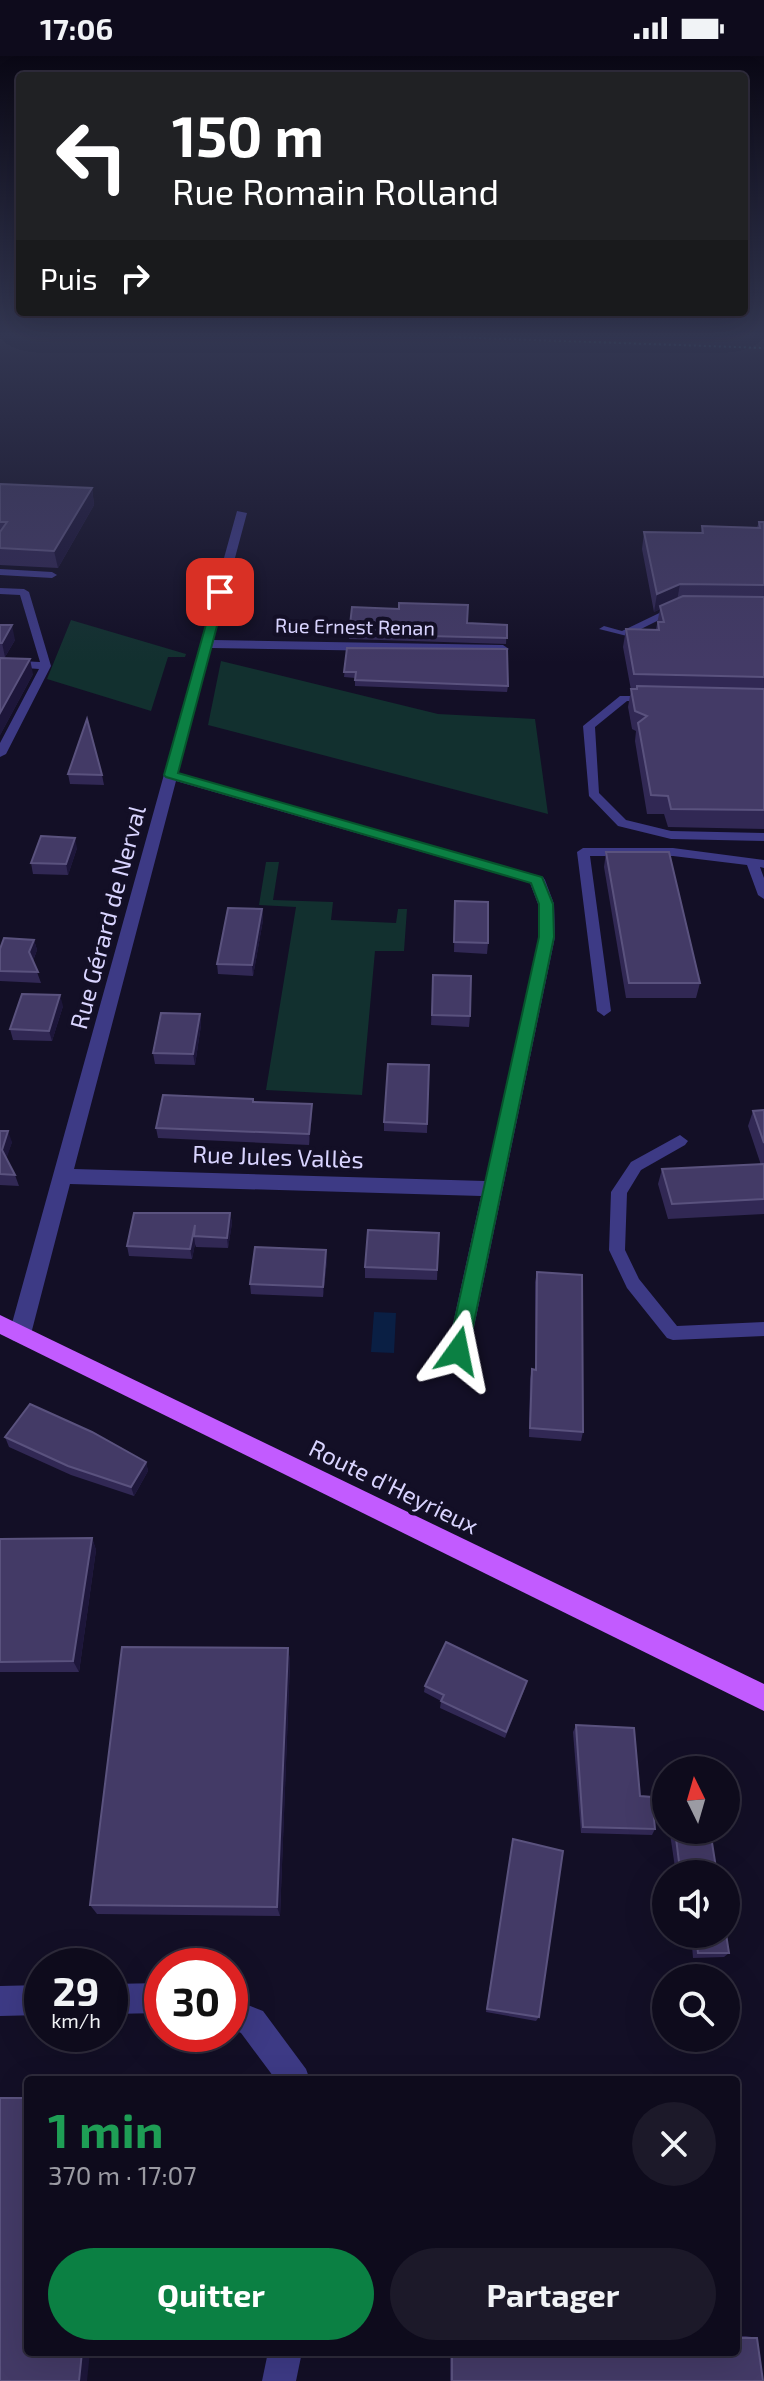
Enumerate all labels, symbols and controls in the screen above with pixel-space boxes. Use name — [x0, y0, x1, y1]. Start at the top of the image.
text: 17:06 — [40, 10, 113, 46]
text: 150 m — [172, 101, 324, 168]
icon: left — [40, 104, 144, 208]
text: Rue Romain Rolland — [172, 169, 499, 212]
icon: right — [113, 256, 157, 300]
text: Puis — [40, 260, 97, 296]
pin — [186, 558, 254, 626]
icon: arrive — [198, 570, 242, 614]
street label: Rue Ernest Renan — [275, 613, 435, 639]
street label: Rue Gérard de Nerval — [63, 802, 151, 1032]
street label: Rue Jules Vallès — [192, 1139, 364, 1173]
position arrow — [416, 1309, 500, 1393]
street label: Route d'Heyrieux — [305, 1433, 484, 1540]
north arrow — [652, 1756, 740, 1844]
map controls — [652, 1756, 740, 2052]
button: sound — [652, 1860, 740, 1948]
speed limit sign: 30 — [144, 1948, 248, 2052]
button: search — [652, 1964, 740, 2052]
text: 29 — [53, 1966, 99, 2014]
text: km/h — [51, 2008, 101, 2032]
text: 1 min — [48, 2100, 164, 2158]
button: close — [632, 2102, 716, 2186]
text: 370 m · 17:07 — [48, 2159, 197, 2190]
button: Quitter — [48, 2248, 374, 2340]
button: Partager — [390, 2248, 716, 2340]

